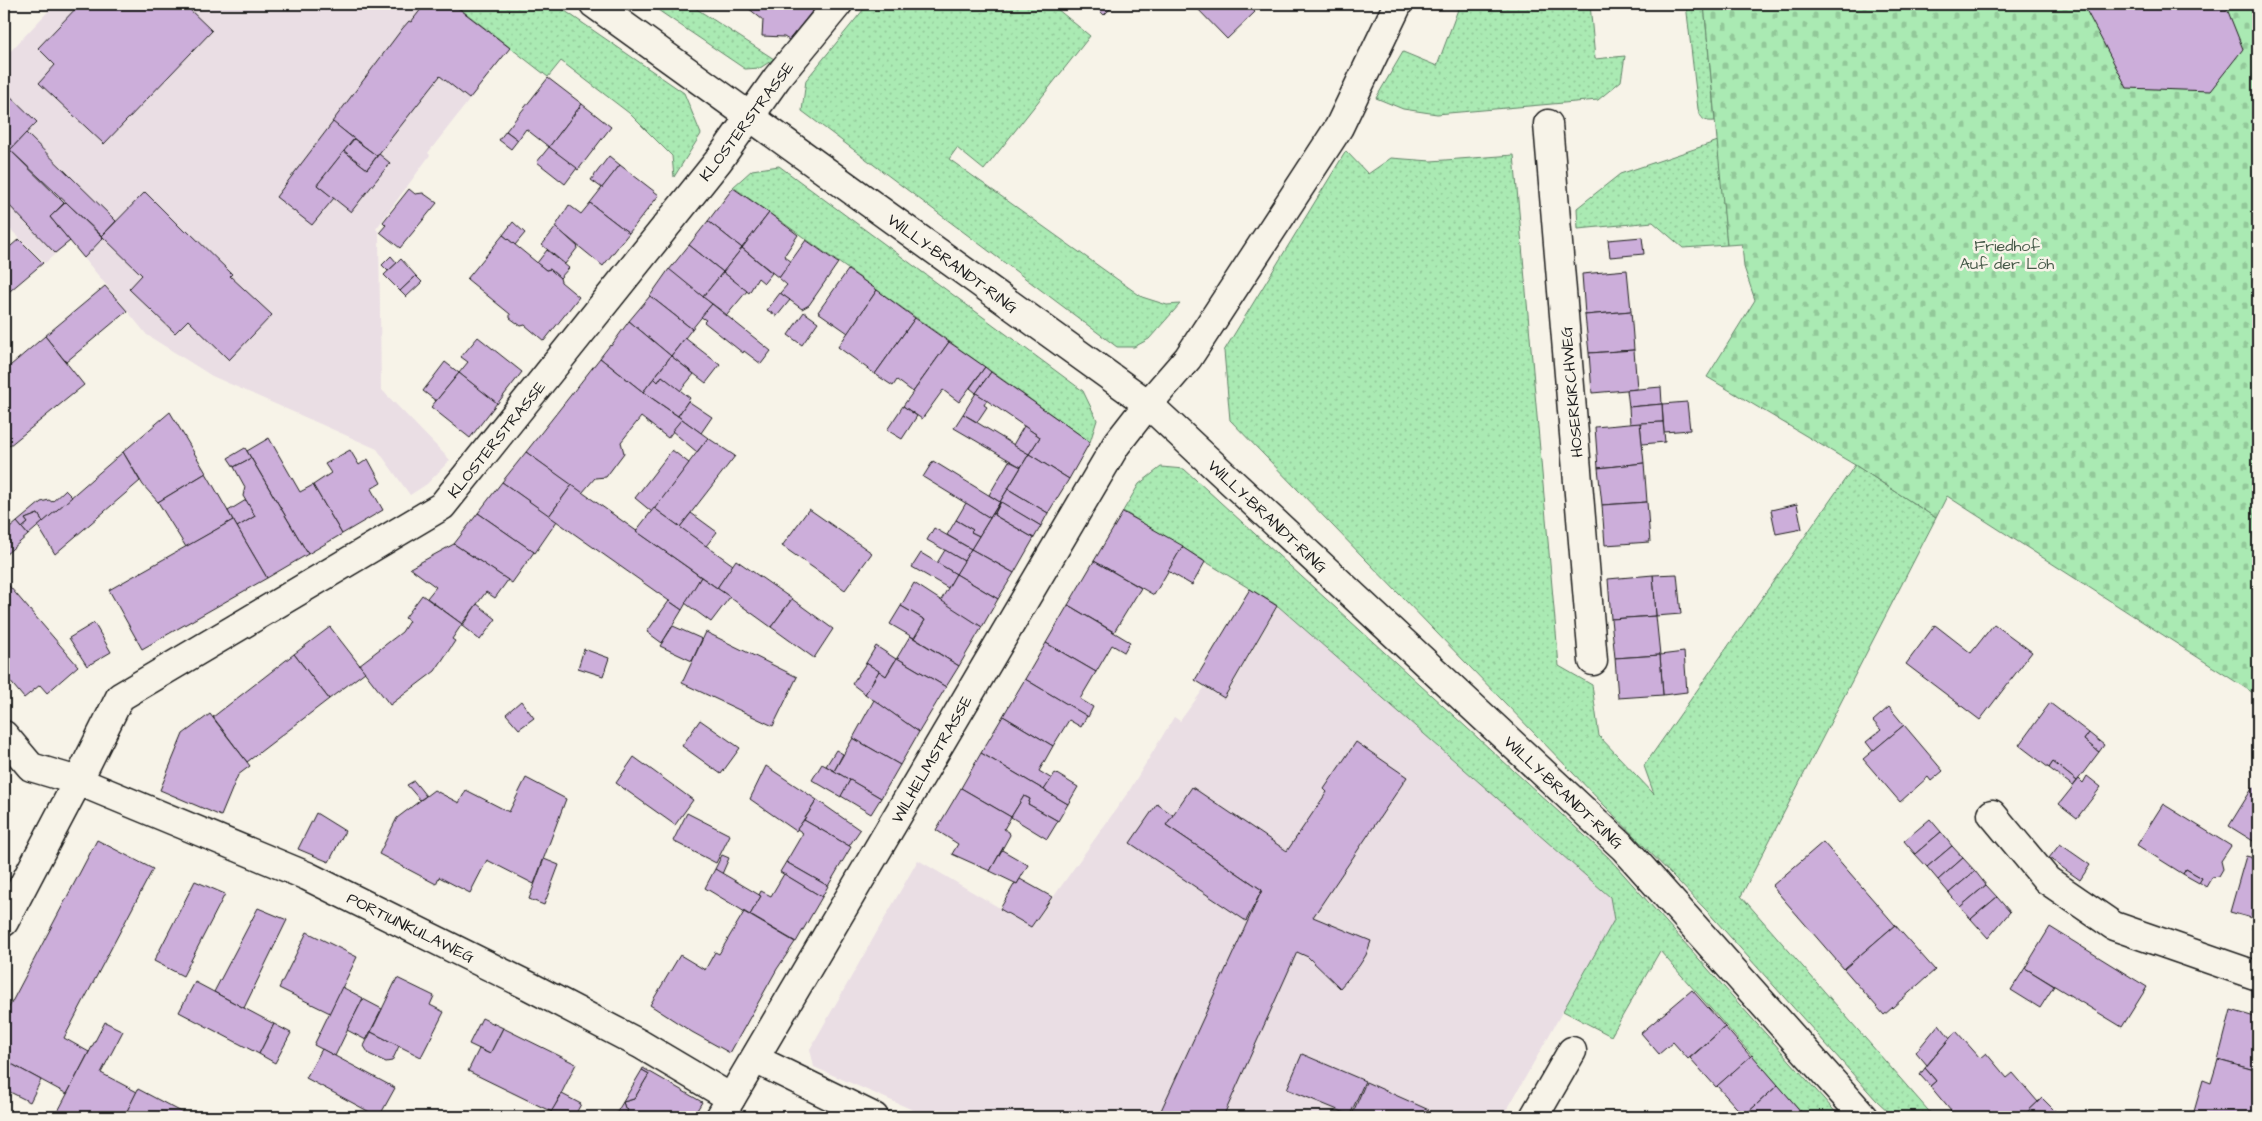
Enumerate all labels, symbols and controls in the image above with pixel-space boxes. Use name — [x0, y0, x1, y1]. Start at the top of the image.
street label: KLOSTERSTRASSE — [695, 57, 799, 186]
street label: WILLY-BRANDT-RING — [883, 209, 1022, 319]
park label: Friedhof Auf der Löh — [1960, 235, 2054, 275]
street label: HOSERKIRCHWEG — [1555, 325, 1589, 458]
street label: KLOSTERSTRASSE — [443, 376, 551, 503]
street label: WILLY-BRANDT-RING — [1203, 455, 1332, 578]
street label: WILHELMSTRASSE — [886, 691, 978, 827]
street label: WILLY-BRANDT-RING — [1499, 731, 1628, 854]
street label: PORTIUNKULAWEG — [343, 887, 478, 968]

